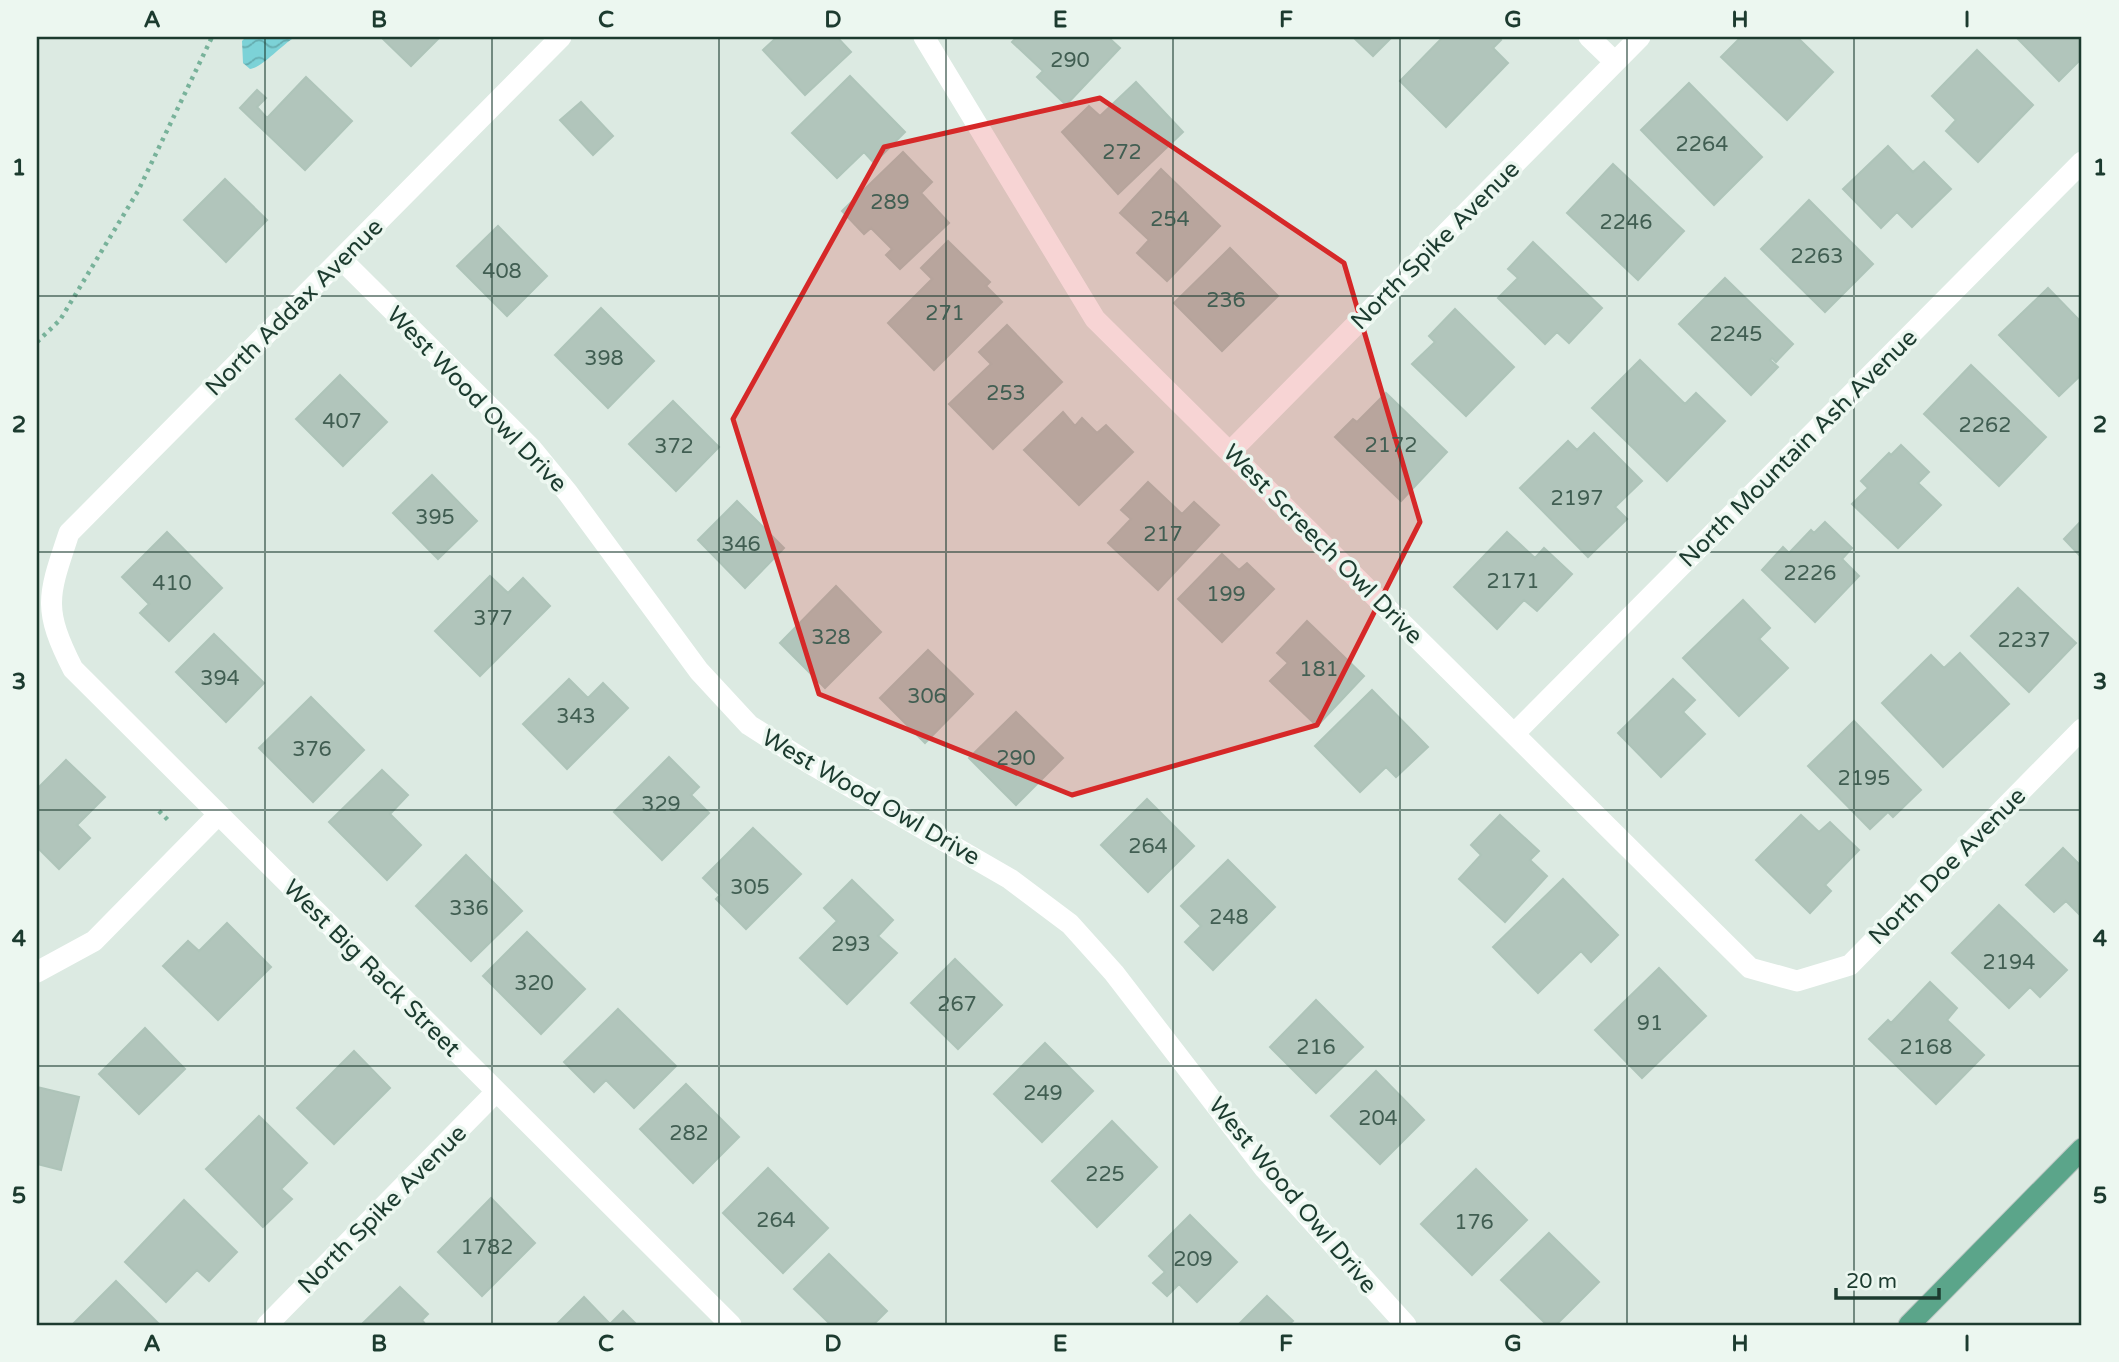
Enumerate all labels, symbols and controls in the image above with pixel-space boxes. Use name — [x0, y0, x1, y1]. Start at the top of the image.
text: A — [143, 6, 161, 34]
text: B — [371, 6, 387, 34]
text: C — [598, 6, 614, 34]
text: D — [824, 6, 842, 34]
text: E — [1053, 6, 1067, 34]
text: F — [1279, 6, 1293, 34]
text: G — [1504, 6, 1522, 34]
text: H — [1731, 6, 1749, 34]
text: I — [1964, 6, 1970, 34]
house number: 290 — [1050, 48, 1090, 73]
house number: 2264 — [1676, 132, 1728, 157]
house number: 272 — [1102, 140, 1142, 165]
text: 1 — [12, 154, 26, 182]
text: 1 — [2093, 154, 2107, 182]
street label: North Spike Avenue — [1345, 155, 1526, 336]
house number: 289 — [870, 190, 910, 215]
house number: 254 — [1150, 207, 1190, 232]
house number: 2246 — [1600, 210, 1652, 235]
street label: North Addax Avenue — [200, 213, 389, 402]
house number: 2263 — [1791, 244, 1843, 269]
house number: 408 — [482, 259, 522, 284]
house number: 236 — [1206, 288, 1246, 313]
street label: West Wood Owl Drive — [380, 300, 573, 498]
house number: 271 — [925, 301, 965, 326]
house number: 2245 — [1710, 322, 1762, 347]
street label: North Mountain Ash Avenue — [1673, 323, 1923, 573]
house number: 398 — [584, 346, 624, 371]
house number: 253 — [986, 381, 1026, 406]
house number: 407 — [322, 409, 362, 434]
text: 2 — [12, 411, 26, 439]
text: 2 — [2093, 411, 2107, 439]
house number: 2262 — [1959, 413, 2011, 438]
house number: 2172 — [1365, 433, 1417, 458]
house number: 372 — [654, 434, 694, 459]
street label: West Screech Owl Drive — [1217, 438, 1429, 650]
house number: 2197 — [1551, 486, 1603, 511]
house number: 395 — [415, 505, 455, 530]
house number: 217 — [1143, 522, 1183, 547]
house number: 346 — [721, 532, 761, 557]
house number: 2226 — [1784, 561, 1836, 586]
house number: 2171 — [1487, 569, 1539, 594]
house number: 410 — [152, 571, 192, 596]
house number: 199 — [1206, 582, 1246, 607]
house number: 377 — [473, 606, 513, 631]
house number: 328 — [811, 625, 851, 650]
house number: 2237 — [1998, 628, 2050, 653]
house number: 181 — [1299, 657, 1339, 682]
house number: 394 — [200, 666, 240, 691]
text: 3 — [12, 668, 26, 696]
text: 3 — [2093, 668, 2107, 696]
house number: 306 — [907, 684, 947, 709]
house number: 343 — [556, 704, 596, 729]
street label: West Wood Owl Drive — [756, 723, 985, 872]
house number: 376 — [292, 737, 332, 762]
house number: 290 — [996, 746, 1036, 771]
house number: 2195 — [1838, 766, 1890, 791]
street label: North Doe Avenue — [1863, 782, 2032, 951]
house number: 329 — [641, 792, 681, 817]
house number: 264 — [1128, 834, 1168, 859]
street label: West Big Rack Street — [277, 874, 466, 1063]
house number: 305 — [730, 875, 770, 900]
house number: 336 — [449, 896, 489, 921]
house number: 248 — [1209, 905, 1249, 930]
text: 4 — [12, 925, 27, 953]
text: 4 — [2093, 925, 2108, 953]
house number: 293 — [831, 932, 871, 957]
house number: 2194 — [1983, 950, 2035, 975]
house number: 320 — [514, 971, 554, 996]
house number: 267 — [937, 992, 977, 1017]
house number: 91 — [1637, 1011, 1663, 1036]
house number: 216 — [1296, 1035, 1336, 1060]
house number: 2168 — [1900, 1035, 1952, 1060]
house number: 249 — [1023, 1081, 1063, 1106]
street label: West Wood Owl Drive — [1202, 1091, 1383, 1299]
house number: 204 — [1358, 1106, 1398, 1131]
street label: North Spike Avenue — [292, 1119, 473, 1300]
house number: 282 — [669, 1121, 709, 1146]
house number: 225 — [1085, 1162, 1125, 1187]
text: 5 — [12, 1182, 26, 1210]
text: 5 — [2093, 1182, 2107, 1210]
house number: 264 — [756, 1208, 796, 1233]
house number: 176 — [1454, 1210, 1494, 1235]
house number: 1782 — [461, 1235, 513, 1260]
house number: 209 — [1173, 1247, 1213, 1272]
scale bar — [1836, 1257, 1939, 1301]
text: 20 m — [1846, 1269, 1897, 1294]
text: A — [143, 1330, 161, 1358]
text: B — [371, 1330, 387, 1358]
text: C — [598, 1330, 614, 1358]
text: D — [824, 1330, 842, 1358]
text: E — [1053, 1330, 1067, 1358]
text: F — [1279, 1330, 1293, 1358]
text: G — [1504, 1330, 1522, 1358]
text: H — [1731, 1330, 1749, 1358]
text: I — [1964, 1330, 1970, 1358]

